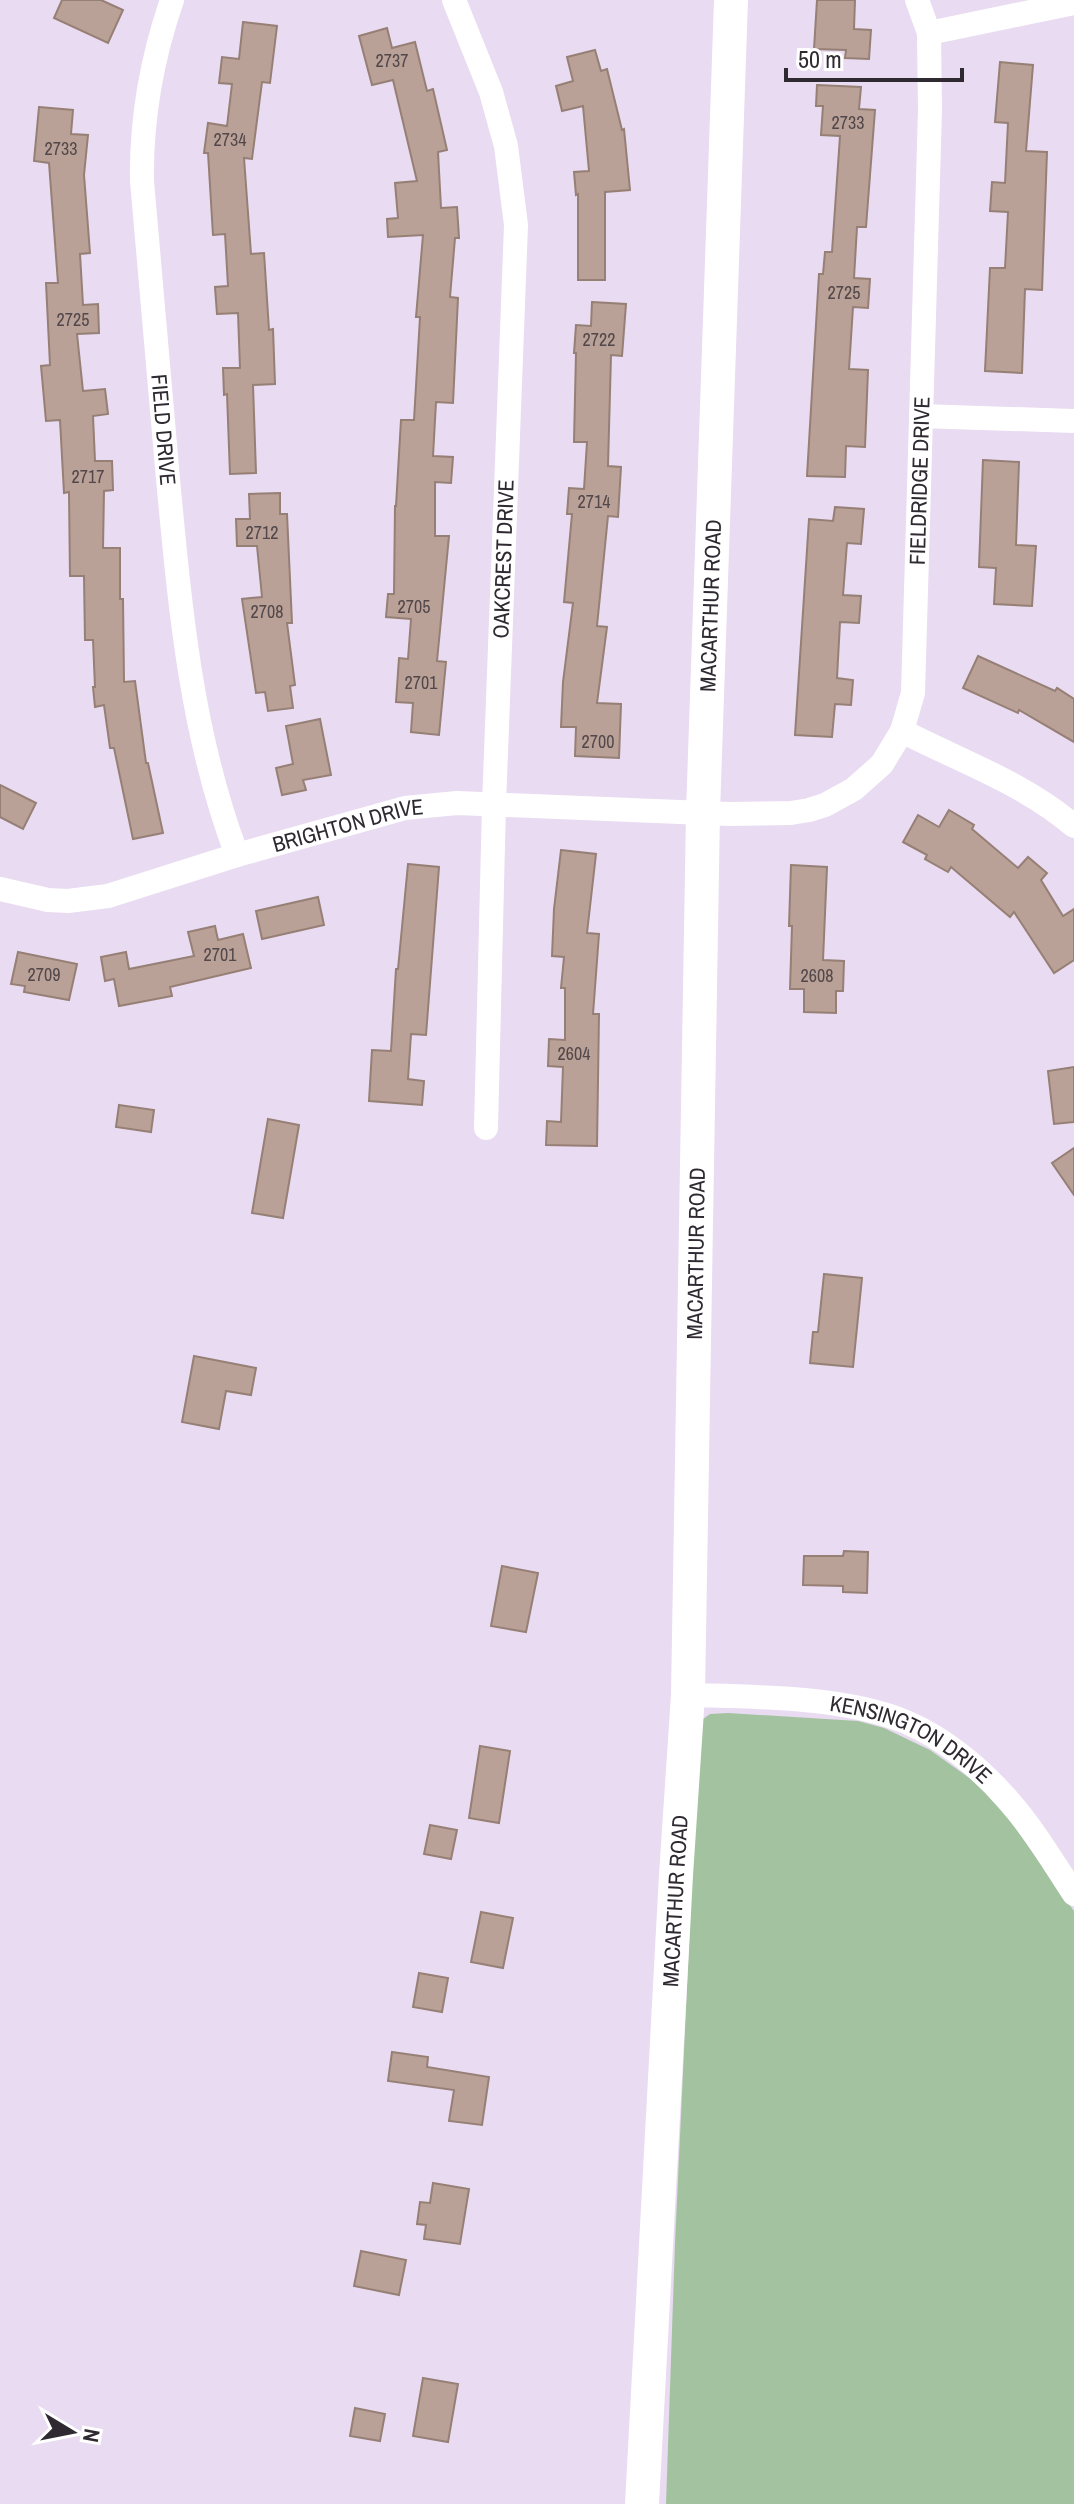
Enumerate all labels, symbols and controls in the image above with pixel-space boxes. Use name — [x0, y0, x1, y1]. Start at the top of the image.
scale bar — [786, 32, 962, 82]
text: 50 m — [798, 43, 842, 75]
house number: 2737 — [376, 48, 408, 73]
house number: 2733 — [832, 110, 864, 135]
house number: 2734 — [214, 127, 246, 152]
house number: 2733 — [45, 136, 77, 161]
house number: 2725 — [828, 280, 860, 305]
house number: 2725 — [57, 307, 89, 332]
house number: 2722 — [583, 327, 615, 352]
street label: FIELD DRIVE — [144, 373, 184, 487]
street label: FIELDRIDGE DRIVE — [902, 396, 937, 565]
house number: 2717 — [72, 464, 104, 489]
street label: OAKCREST DRIVE — [485, 479, 521, 639]
house number: 2714 — [578, 489, 610, 514]
street label: MACARTHUR ROAD — [692, 519, 728, 692]
house number: 2712 — [246, 520, 278, 545]
house number: 2705 — [398, 594, 430, 619]
house number: 2708 — [251, 599, 283, 624]
house number: 2701 — [405, 670, 438, 695]
house number: 2700 — [582, 729, 614, 754]
street label: BRIGHTON DRIVE — [269, 791, 425, 859]
house number: 2701 — [204, 942, 237, 967]
house number: 2709 — [28, 962, 60, 987]
house number: 2608 — [801, 963, 833, 988]
house number: 2604 — [558, 1041, 590, 1066]
street label: MACARTHUR ROAD — [679, 1167, 712, 1340]
street label: KENSINGTON DRIVE — [828, 1688, 999, 1790]
street label: MACARTHUR ROAD — [655, 1814, 695, 1988]
north arrow — [32, 2392, 112, 2472]
text: N — [76, 2426, 108, 2444]

